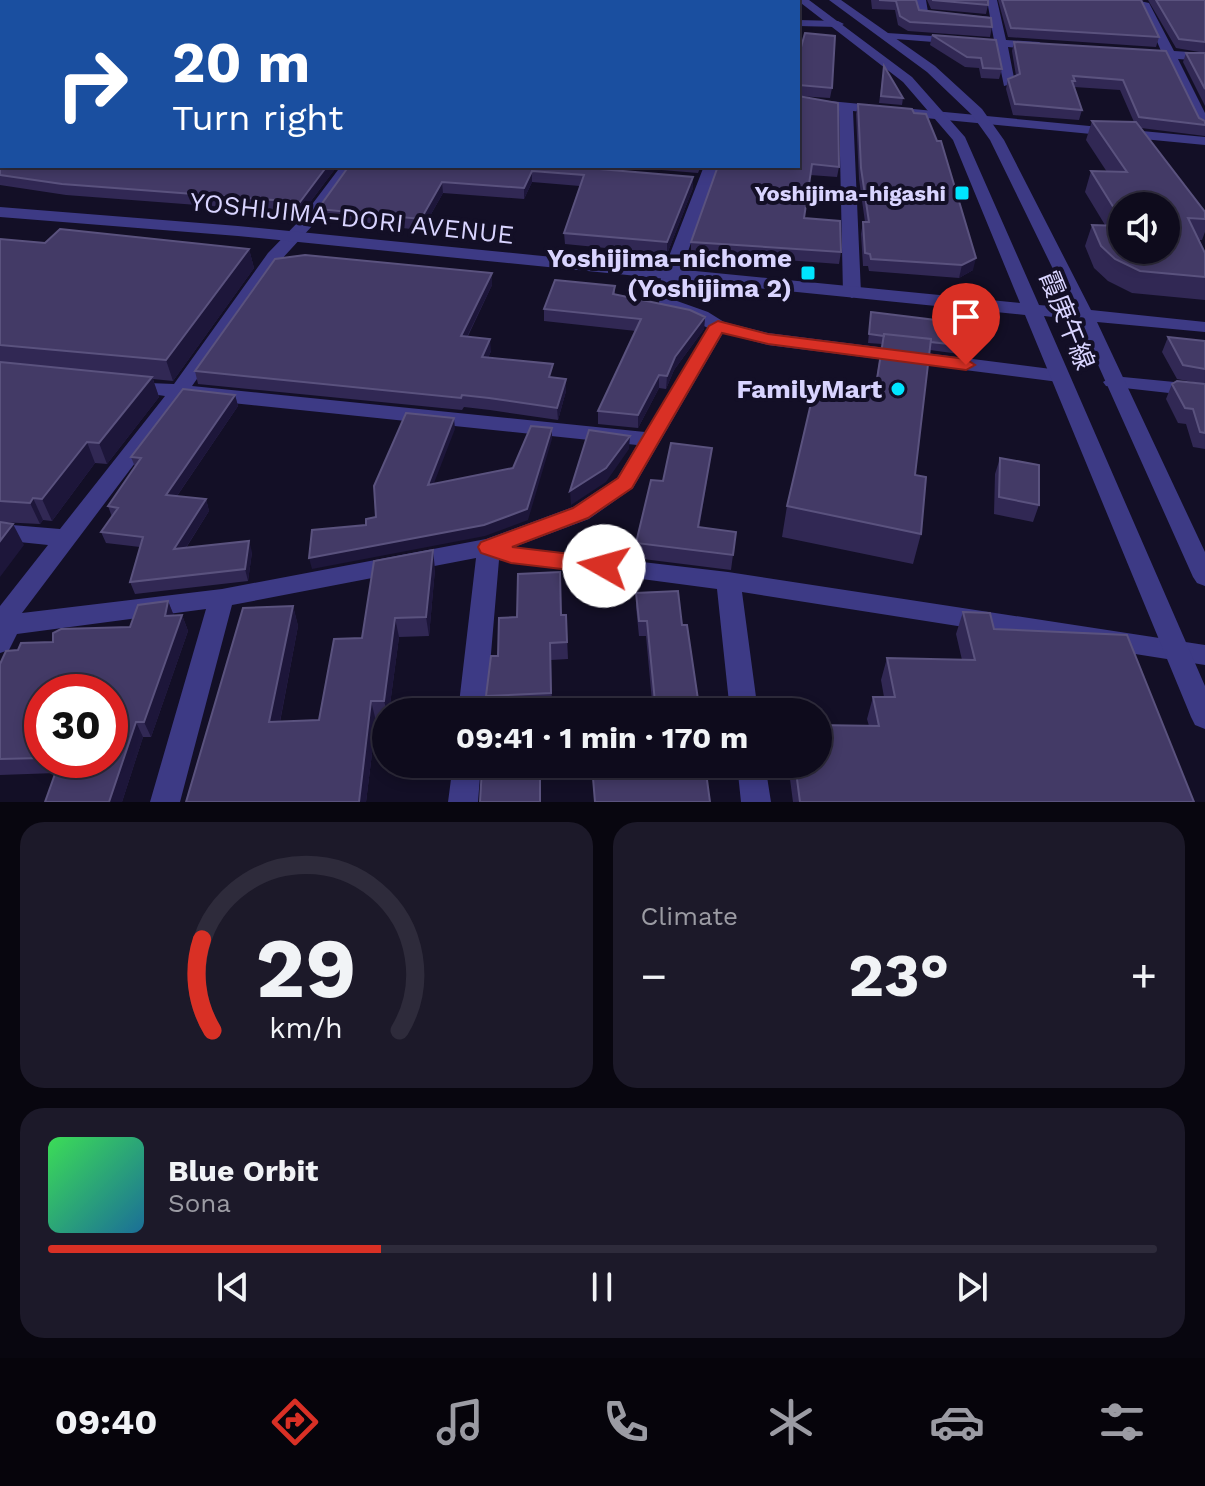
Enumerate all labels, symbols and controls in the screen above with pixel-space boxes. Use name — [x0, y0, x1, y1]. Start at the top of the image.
text: 20 m — [172, 30, 310, 96]
icon: right — [40, 32, 144, 136]
text: Turn right — [172, 97, 343, 139]
place label: Yoshijima-higashi — [755, 181, 946, 206]
marker: Yoshijima-higashi — [953, 184, 971, 202]
street label: YOSHIJIMA-DORI AVENUE — [188, 186, 516, 250]
map controls — [1108, 192, 1180, 264]
button: sound — [1108, 192, 1180, 264]
place label: Yoshijima-nichome (Yoshijima 2) — [547, 243, 792, 303]
marker: Yoshijima-nichome (Yoshijima 2) — [799, 264, 817, 282]
street label: 霞庚午線 — [1034, 266, 1100, 374]
pin — [932, 283, 1000, 365]
icon: arrive — [944, 295, 988, 339]
place label: FamilyMart — [737, 374, 883, 404]
marker: FamilyMart — [889, 380, 907, 398]
position arrow — [562, 524, 646, 608]
speed limit sign: 30 — [24, 674, 128, 778]
text: 09:41 · 1 min · 170 m — [456, 720, 748, 755]
text: Climate — [641, 901, 738, 931]
text: 29 — [256, 920, 357, 1017]
text: 23° — [848, 940, 949, 1011]
text: − — [641, 950, 667, 1002]
text: + — [1130, 950, 1157, 1002]
text: km/h — [269, 1011, 343, 1045]
text: Blue Orbit — [168, 1153, 318, 1188]
text: Sona — [168, 1188, 231, 1218]
icon: previous — [211, 1265, 255, 1309]
icon: pause — [580, 1265, 624, 1309]
icon: next — [950, 1265, 994, 1309]
icon: directions — [267, 1394, 323, 1450]
icon: music — [432, 1394, 488, 1450]
icon: phone — [598, 1394, 654, 1450]
icon: climate — [763, 1394, 819, 1450]
icon: car — [929, 1394, 985, 1450]
icon: filters — [1094, 1394, 1150, 1450]
text: 09:40 — [55, 1401, 157, 1443]

